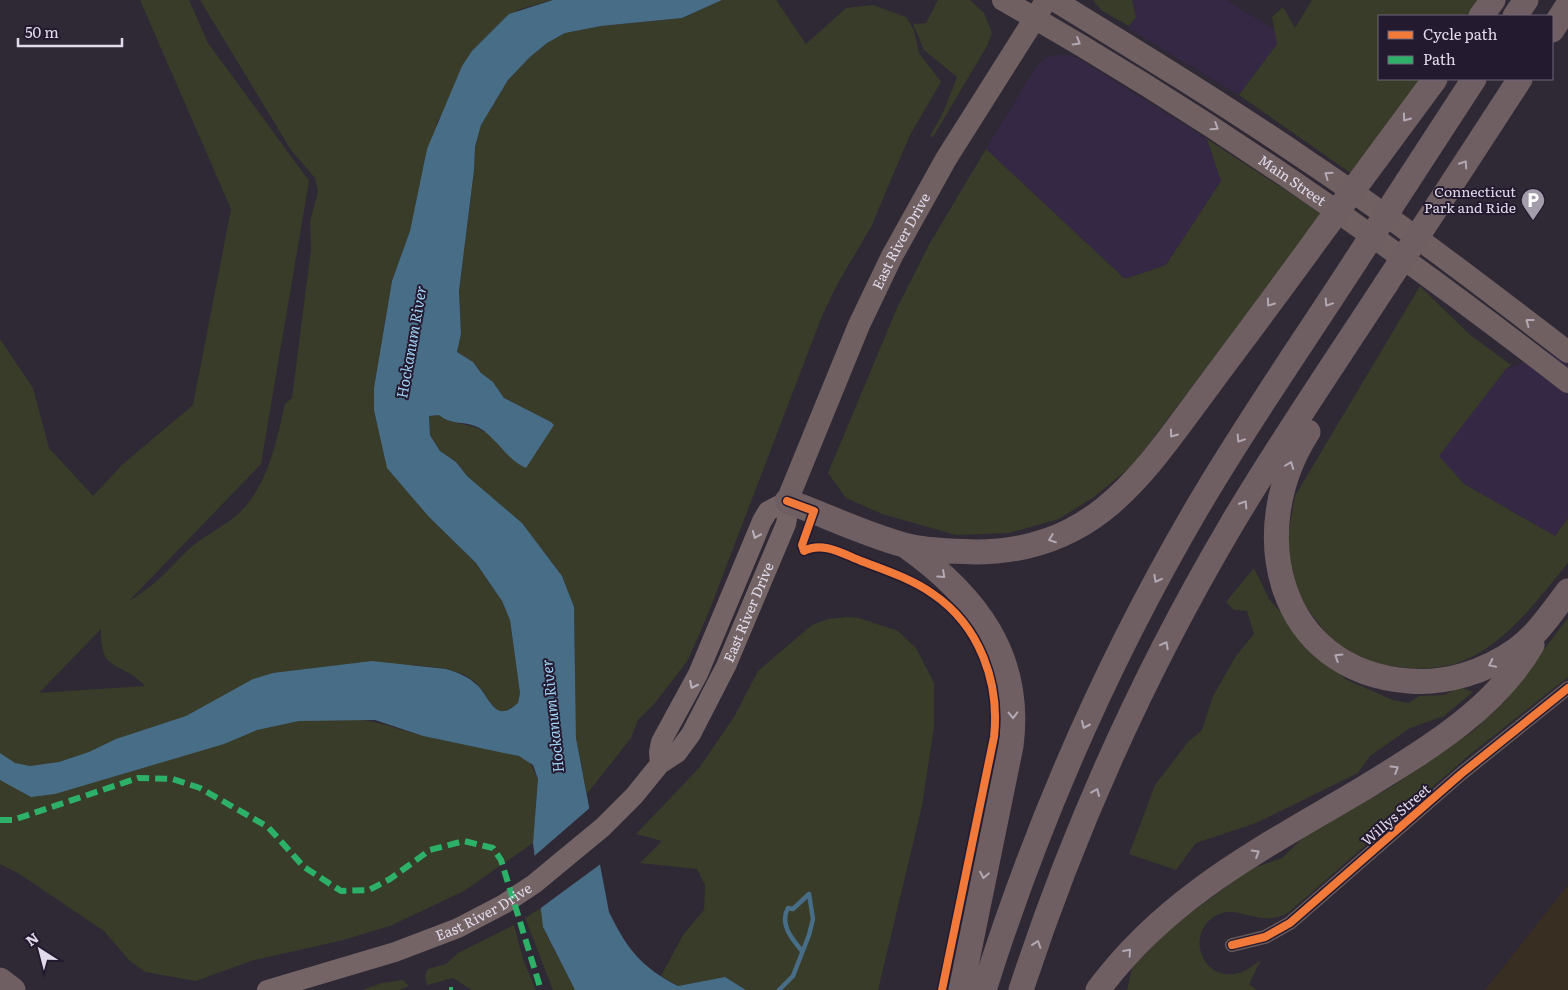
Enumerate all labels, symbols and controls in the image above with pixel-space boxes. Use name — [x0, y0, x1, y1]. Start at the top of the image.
scale bar — [18, 15, 121, 47]
legend — [1378, 15, 1553, 80]
text: 50 m — [25, 20, 59, 43]
text: Cycle path — [1423, 22, 1498, 45]
one-way arrow — [1071, 36, 1080, 46]
text: Path — [1423, 47, 1456, 70]
one-way arrow — [1403, 112, 1412, 122]
one-way arrow — [1210, 121, 1219, 131]
street label: Main Street — [1255, 150, 1331, 210]
one-way arrow — [1458, 161, 1467, 170]
one-way arrow — [1324, 171, 1333, 181]
place label: Connecticut Park and Ride — [1424, 181, 1516, 217]
parking icon: Connecticut Park and Ride — [1520, 187, 1546, 221]
street label: East River Drive — [867, 189, 934, 292]
water label: Hockanum River — [389, 284, 432, 400]
one-way arrow — [1267, 297, 1275, 306]
one-way arrow — [1325, 298, 1335, 307]
one-way arrow — [1525, 319, 1535, 328]
one-way arrow — [1170, 428, 1179, 438]
one-way arrow — [1237, 434, 1246, 443]
one-way arrow — [1284, 461, 1294, 470]
one-way arrow — [1238, 500, 1248, 509]
one-way arrow — [751, 530, 762, 539]
one-way arrow — [1048, 533, 1057, 543]
street label: East River Drive — [718, 559, 778, 665]
one-way arrow — [937, 569, 946, 578]
one-way arrow — [1154, 574, 1164, 583]
one-way arrow — [1159, 642, 1169, 651]
one-way arrow — [1334, 654, 1343, 664]
water label: Hockanum River — [534, 658, 569, 774]
one-way arrow — [1488, 658, 1497, 668]
one-way arrow — [689, 679, 699, 688]
one-way arrow — [1008, 712, 1018, 719]
one-way arrow — [1081, 720, 1092, 729]
one-way arrow — [1390, 765, 1399, 775]
street label: Willys Street — [1357, 778, 1434, 850]
one-way arrow — [1089, 788, 1100, 797]
one-way arrow — [1251, 849, 1260, 859]
one-way arrow — [980, 870, 990, 879]
street label: East River Drive — [432, 877, 535, 945]
north arrow — [15, 925, 65, 975]
text: N — [21, 927, 43, 950]
one-way arrow — [1031, 940, 1041, 949]
one-way arrow — [1122, 948, 1131, 957]

